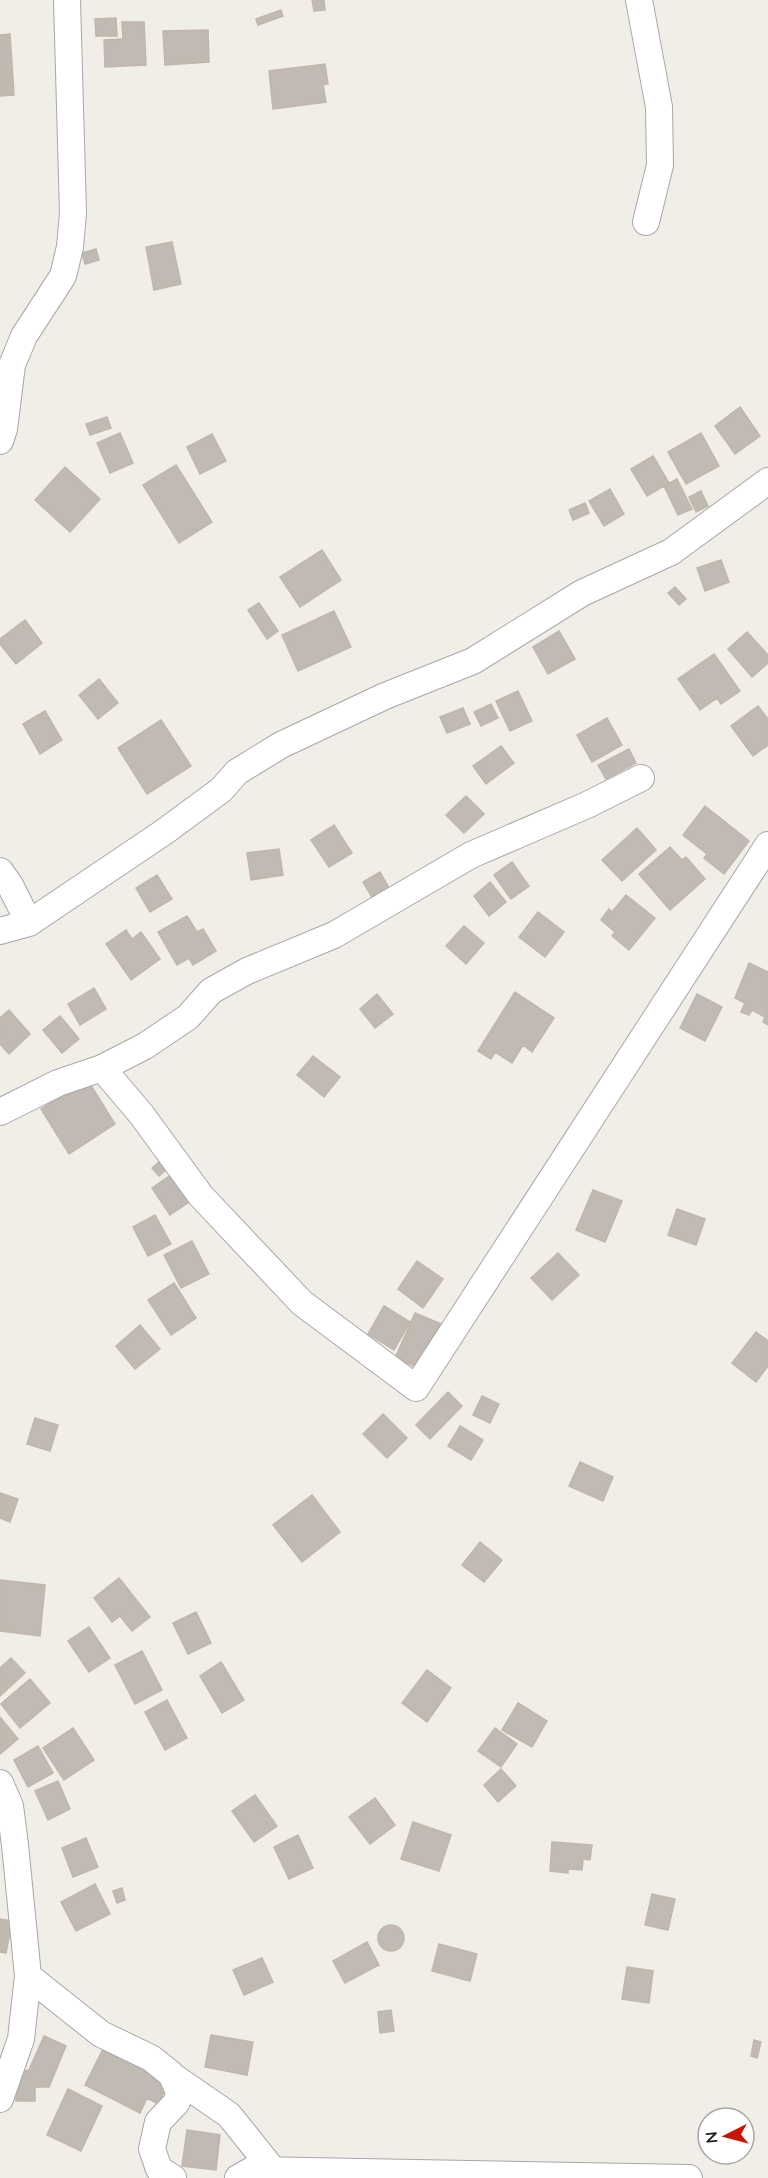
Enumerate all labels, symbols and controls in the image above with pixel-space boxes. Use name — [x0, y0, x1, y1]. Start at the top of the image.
north arrow — [696, 2106, 756, 2166]
text: N — [701, 2131, 722, 2144]

